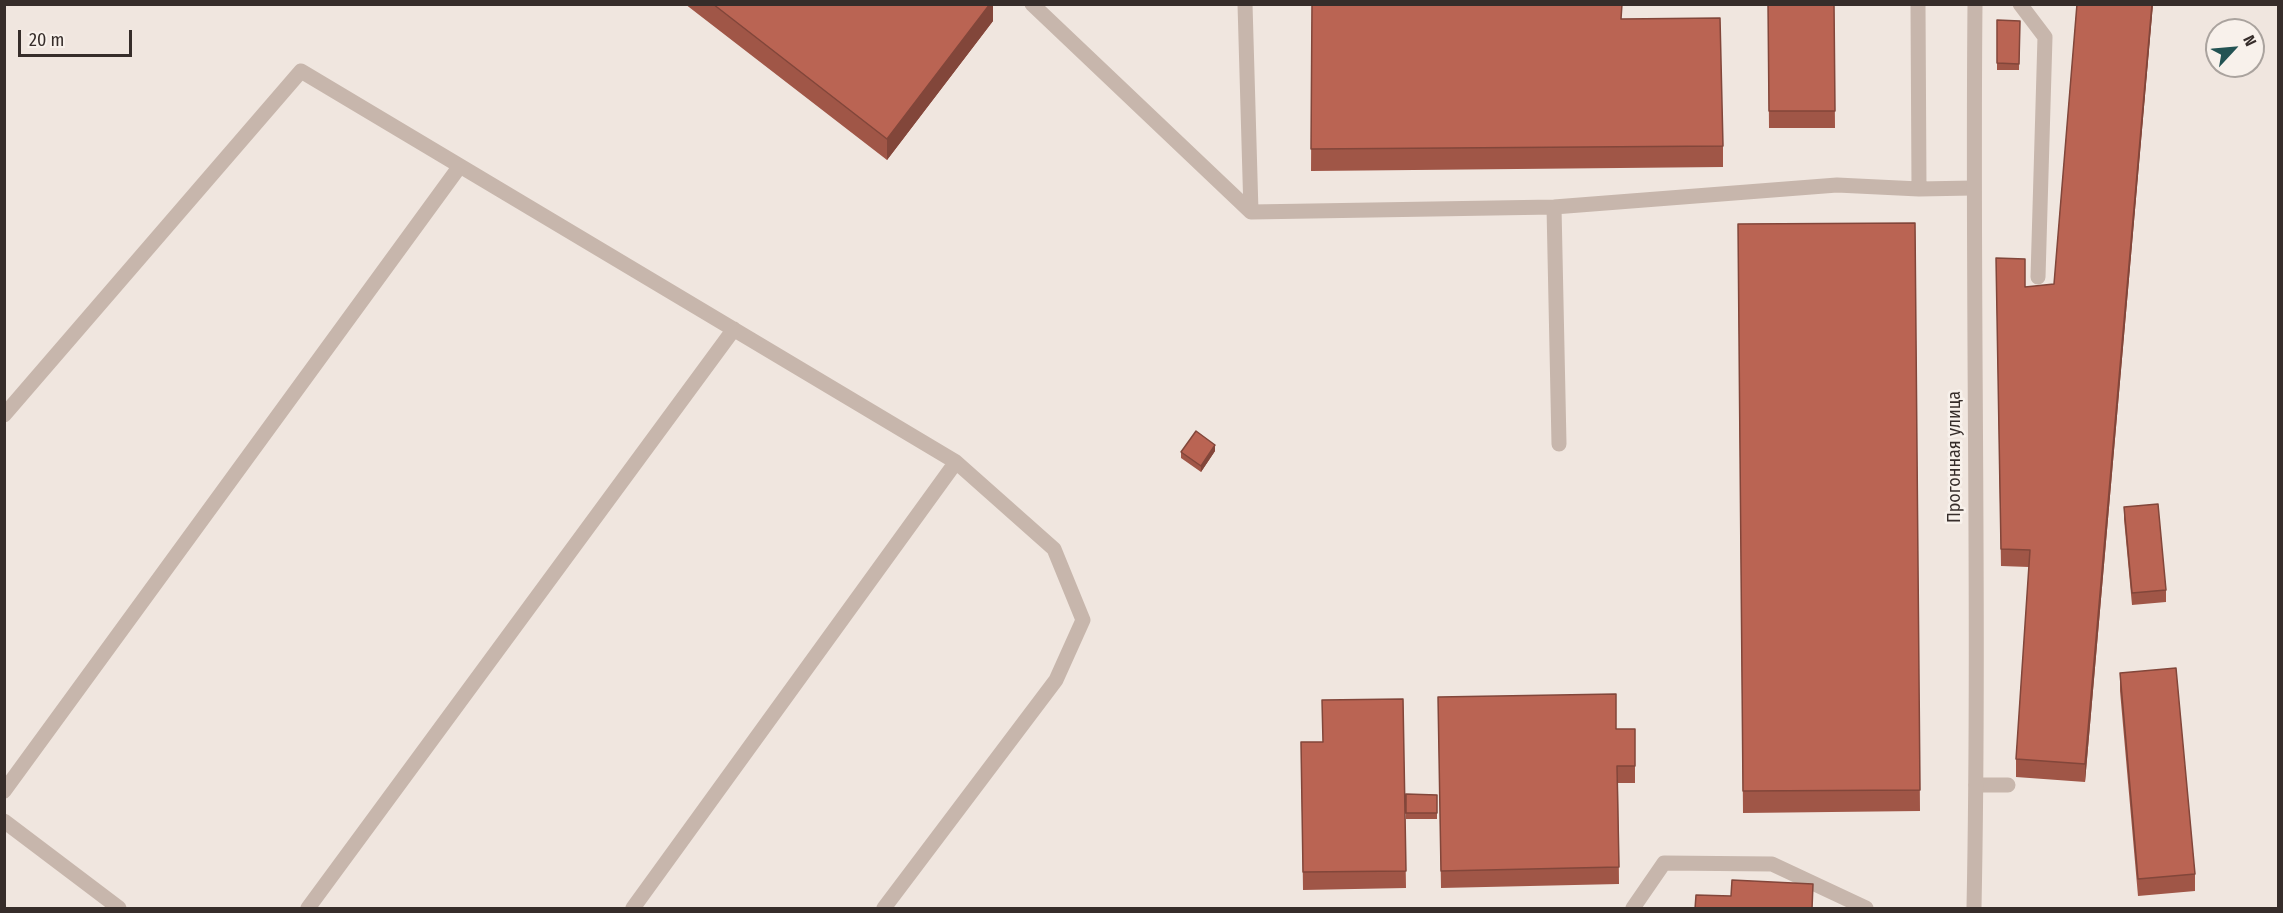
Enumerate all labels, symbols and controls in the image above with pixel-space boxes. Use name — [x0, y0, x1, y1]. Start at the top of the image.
scale bar — [21, 18, 135, 56]
north arrow — [2205, 18, 2265, 78]
text: 20 m — [29, 29, 64, 51]
text: N — [2239, 32, 2260, 49]
street label: Прогонная улица — [1944, 391, 1966, 523]

